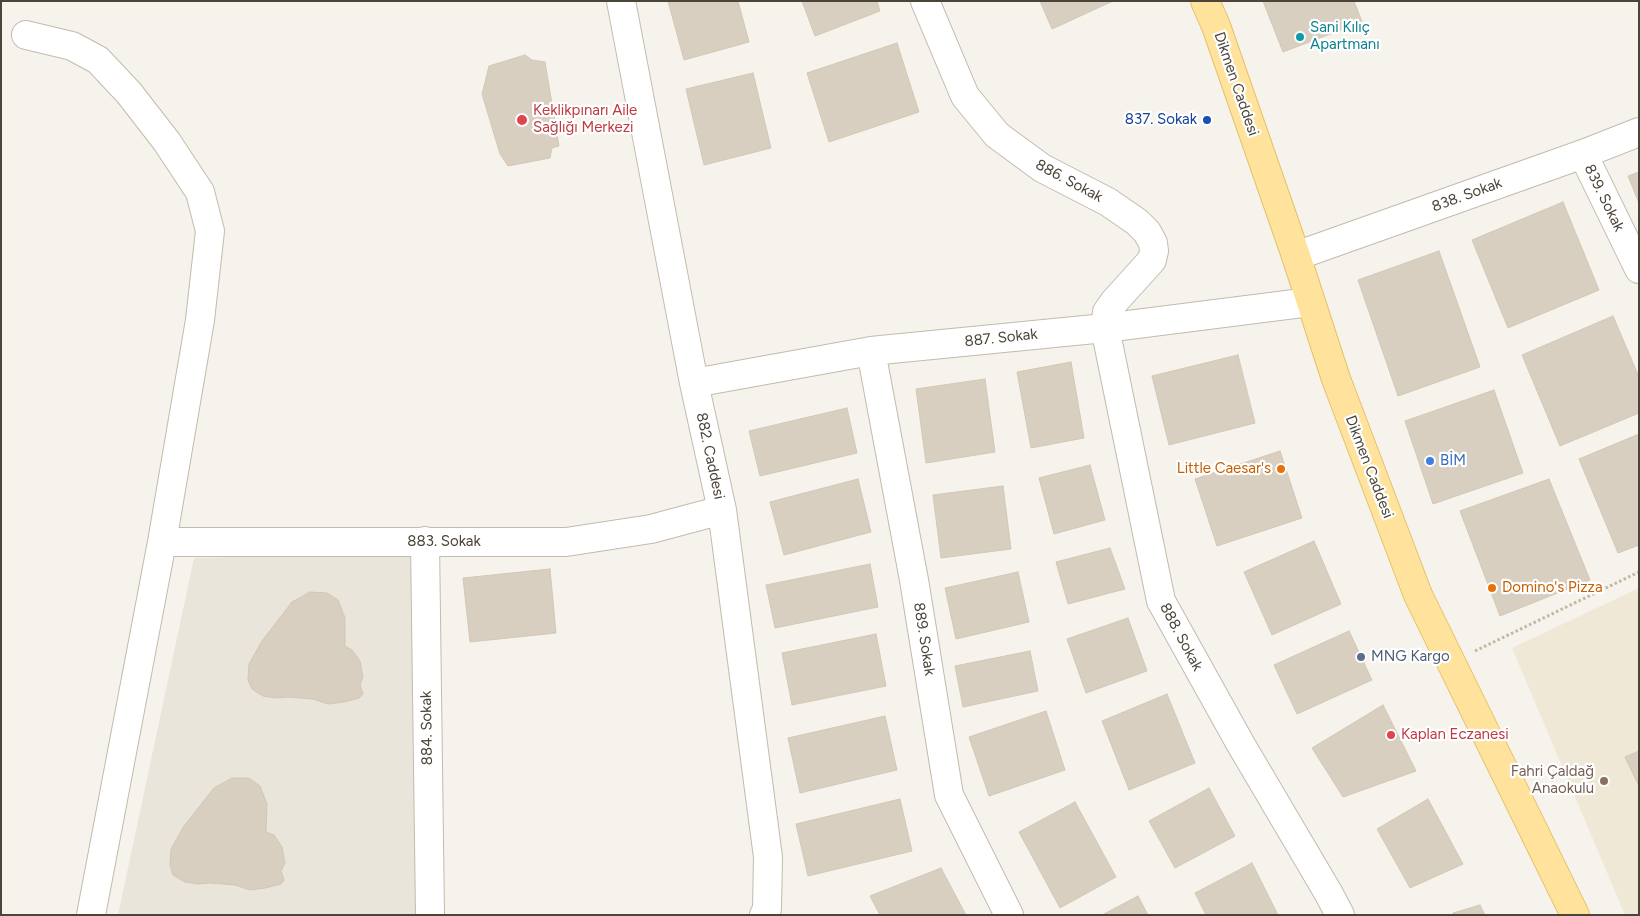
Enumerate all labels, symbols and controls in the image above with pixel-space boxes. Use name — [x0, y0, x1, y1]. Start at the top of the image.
place label: Sani Kılıç Apartmanı — [1310, 19, 1380, 54]
street label: Dikmen Caddesi — [1210, 30, 1262, 138]
marker: Sani Kılıç Apartmanı — [1294, 31, 1306, 43]
place label: Keklikpınarı Aile Sağlığı Merkezi — [533, 102, 637, 137]
place label: 837. Sokak — [1125, 111, 1197, 129]
marker: Keklikpınarı Aile Sağlığı Merkezi — [515, 113, 529, 127]
marker: 837. Sokak — [1201, 114, 1213, 126]
street label: 886. Sokak — [1032, 156, 1106, 206]
street label: 839. Sokak — [1580, 161, 1628, 235]
street label: 838. Sokak — [1429, 174, 1505, 216]
street label: 887. Sokak — [964, 325, 1038, 351]
street label: 882. Caddesi — [692, 411, 728, 501]
street label: Dikmen Caddesi — [1341, 413, 1397, 521]
place label: BİM — [1440, 452, 1466, 470]
marker: BİM — [1424, 455, 1436, 467]
place label: Little Caesar's — [1177, 460, 1271, 478]
marker: Little Caesar's — [1275, 463, 1287, 475]
street label: 883. Sokak — [407, 533, 481, 551]
place label: Domino's Pizza — [1502, 579, 1603, 597]
marker: Domino's Pizza — [1486, 582, 1498, 594]
street label: 888. Sokak — [1156, 600, 1206, 674]
street label: 889. Sokak — [909, 601, 939, 677]
place label: MNG Kargo — [1371, 648, 1450, 666]
marker: MNG Kargo — [1355, 651, 1367, 663]
street label: 884. Sokak — [417, 691, 437, 765]
place label: Kaplan Eczanesi — [1401, 726, 1509, 744]
marker: Kaplan Eczanesi — [1385, 729, 1397, 741]
place label: Fahri Çaldağ Anaokulu — [1511, 763, 1594, 798]
marker: Fahri Çaldağ Anaokulu — [1598, 775, 1610, 787]

